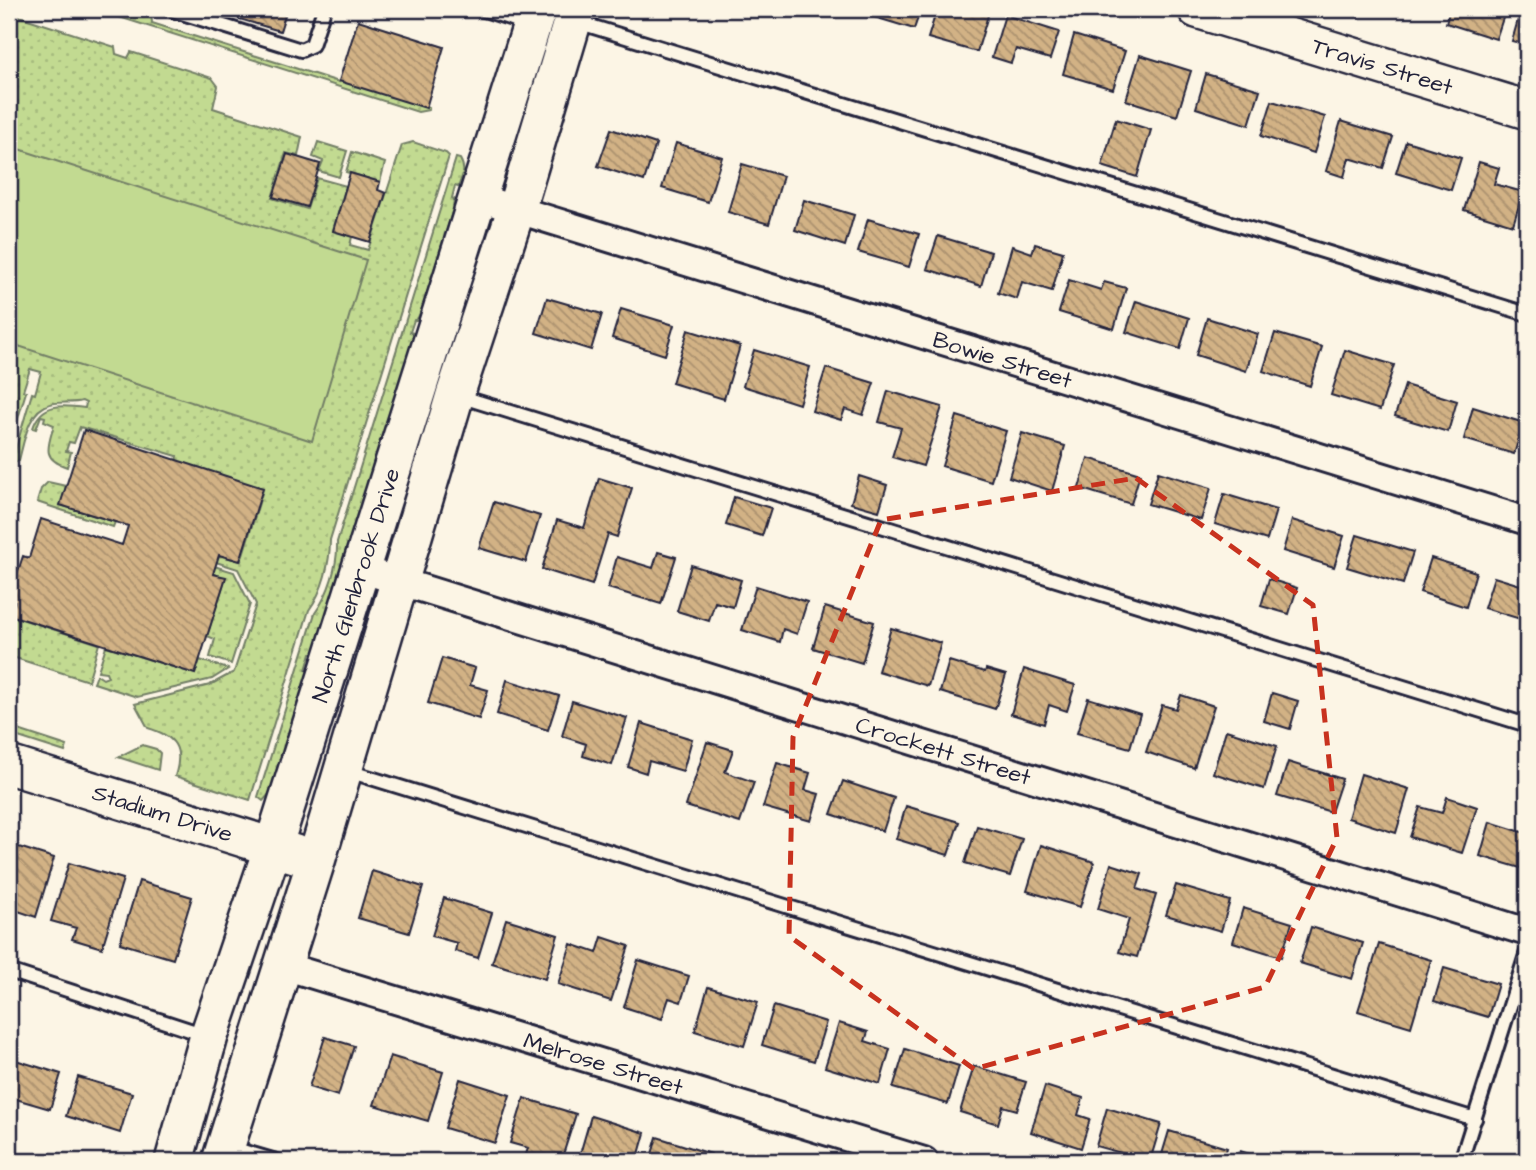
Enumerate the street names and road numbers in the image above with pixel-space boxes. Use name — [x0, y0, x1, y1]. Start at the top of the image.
street label: Travis Street — [1308, 30, 1457, 104]
street label: Bowie Street — [929, 324, 1077, 397]
street label: North Glenbrook Drive — [305, 464, 408, 706]
street label: Crockett Street — [852, 709, 1035, 794]
street label: Stadium Drive — [88, 777, 237, 851]
street label: Melrose Street — [520, 1025, 687, 1104]

